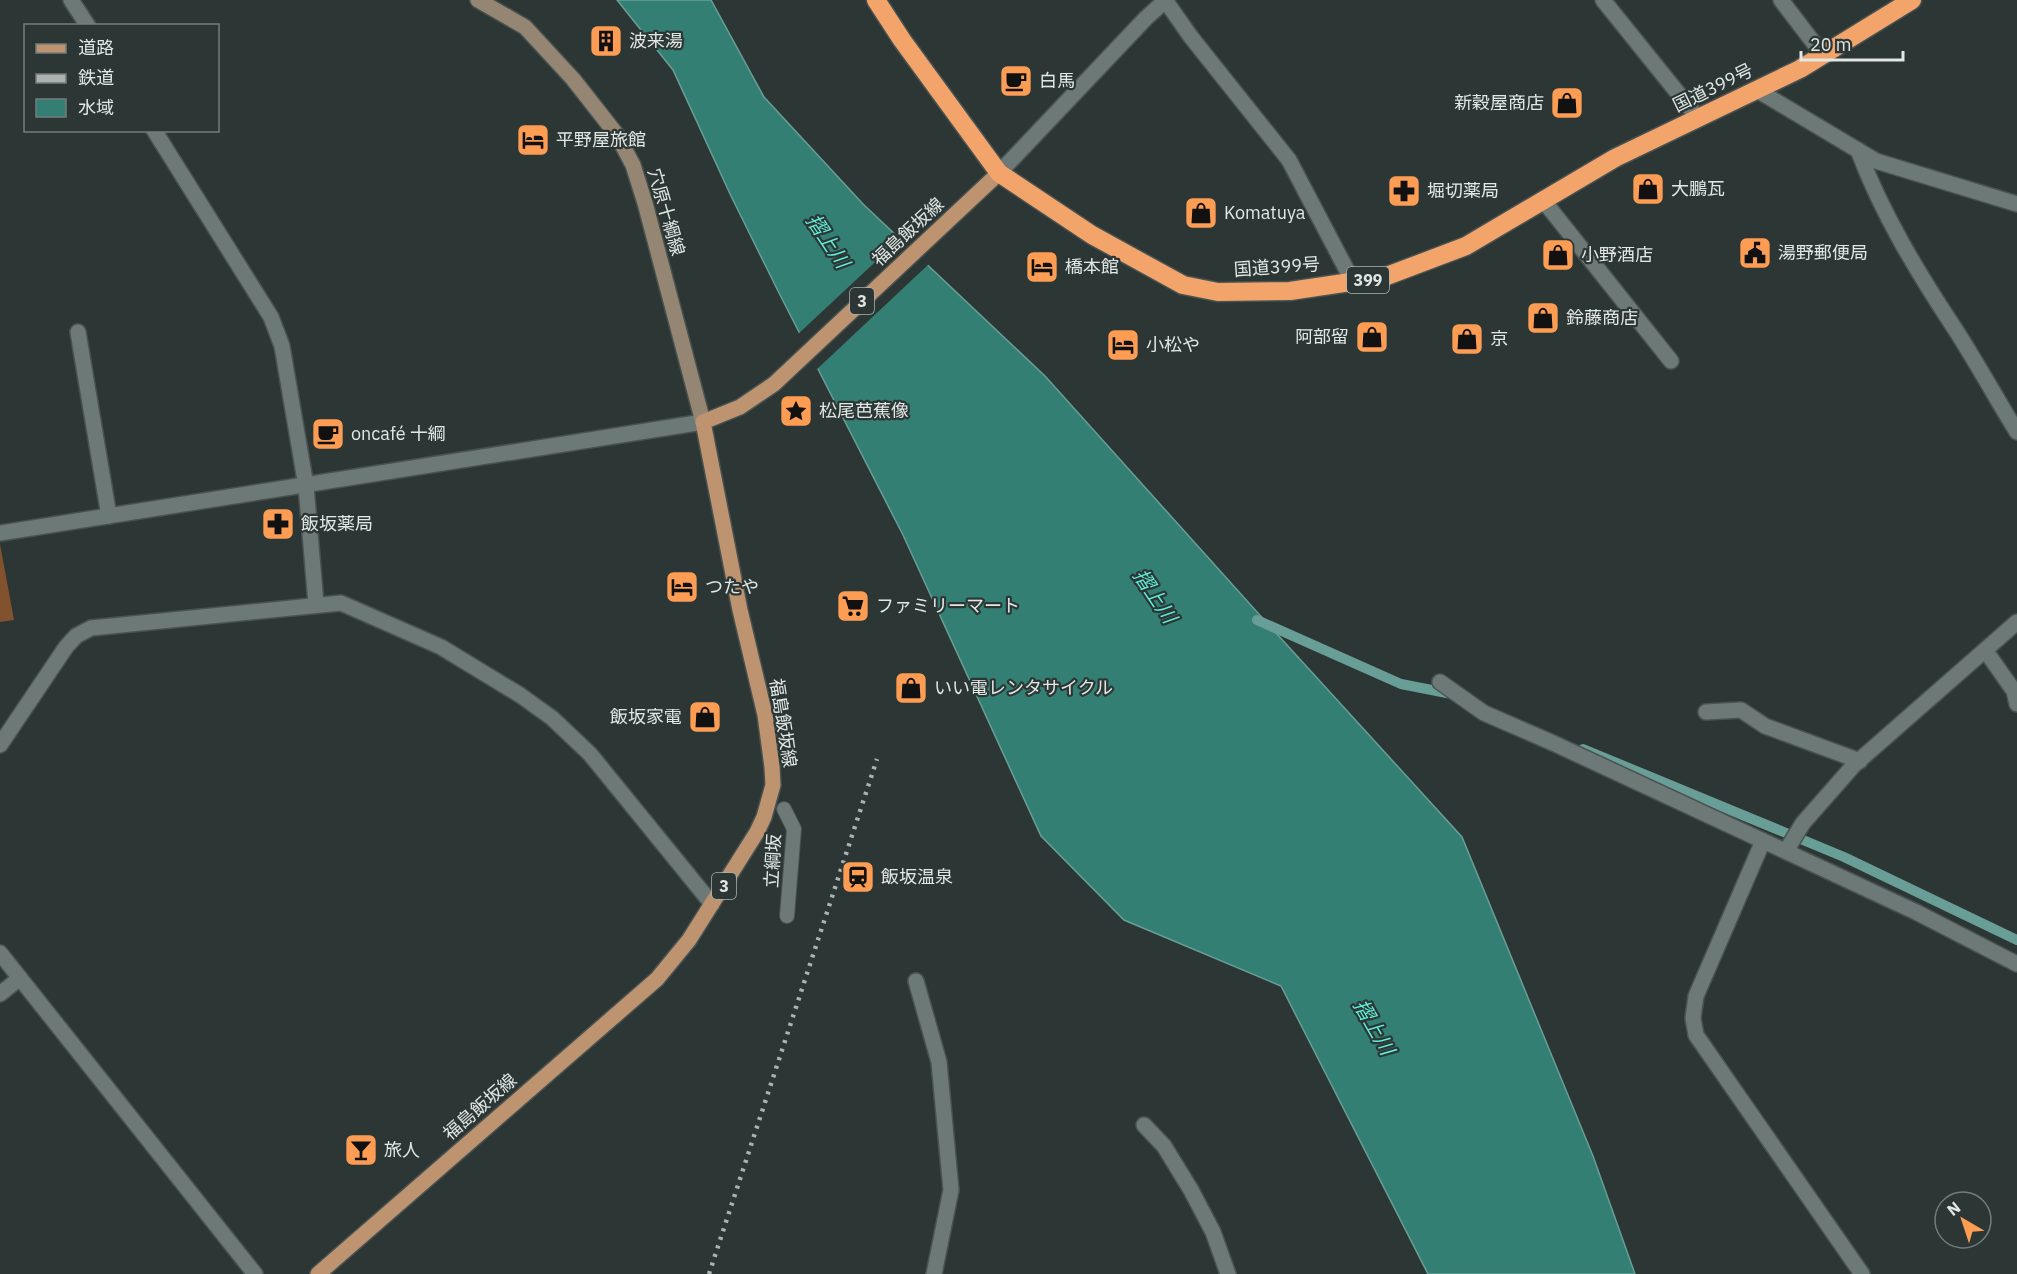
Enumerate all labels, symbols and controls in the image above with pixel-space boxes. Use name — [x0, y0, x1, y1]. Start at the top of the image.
building icon: 波来湯 — [588, 23, 624, 59]
legend — [24, 24, 219, 132]
scale bar — [1801, 24, 1903, 62]
place label: 波来湯 — [629, 29, 683, 52]
text: 20 m — [1810, 33, 1852, 56]
text: 道路 — [78, 36, 114, 59]
street label: 国道399号 — [1669, 58, 1757, 117]
cafe icon: 白馬 — [998, 63, 1034, 99]
text: 鉄道 — [78, 66, 114, 89]
place label: 白馬 — [1039, 69, 1075, 92]
shop icon: 新穀屋商店 — [1549, 85, 1585, 121]
place label: 新穀屋商店 — [1454, 91, 1544, 114]
text: 水域 — [78, 96, 114, 119]
hotel icon: 平野屋旅館 — [515, 122, 551, 158]
place label: 平野屋旅館 — [556, 128, 646, 151]
street label: 穴原十綱線 — [643, 165, 690, 258]
shop icon: 大鵬瓦 — [1630, 171, 1666, 207]
pharmacy icon: 堀切薬局 — [1386, 173, 1422, 209]
place label: 大鵬瓦 — [1671, 177, 1725, 200]
place label: 堀切薬局 — [1427, 179, 1499, 202]
street label: 福島飯坂線 — [867, 193, 948, 271]
shop icon: Komatuya — [1183, 195, 1219, 231]
place label: Komatuya — [1224, 201, 1306, 224]
water label: 摺上川 — [800, 208, 858, 275]
public building icon: 湯野郵便局 — [1737, 235, 1773, 271]
shop icon: 小野酒店 — [1540, 237, 1576, 273]
place label: 湯野郵便局 — [1778, 241, 1868, 264]
place label: 小野酒店 — [1581, 243, 1653, 266]
hotel icon: 橋本館 — [1024, 249, 1060, 285]
street label: 国道399号 — [1233, 252, 1321, 281]
place label: 橋本館 — [1065, 255, 1119, 278]
road number: 399 — [1347, 267, 1389, 293]
road number: 3 — [850, 288, 874, 314]
shop icon: 鈴藤商店 — [1525, 300, 1561, 336]
place label: 鈴藤商店 — [1566, 306, 1638, 329]
shop icon: 阿部留 — [1354, 319, 1390, 355]
shop icon: 京 — [1449, 321, 1485, 357]
place label: 阿部留 — [1295, 325, 1349, 348]
hotel icon: 小松や — [1105, 327, 1141, 363]
place label: 京 — [1490, 327, 1508, 350]
place label: 小松や — [1146, 333, 1200, 356]
place icon: 松尾芭蕉像 — [778, 393, 814, 429]
place label: 松尾芭蕉像 — [819, 399, 909, 422]
cafe icon: oncafé 十綱 — [310, 416, 346, 452]
place label: oncafé 十綱 — [351, 422, 446, 445]
pharmacy icon: 飯坂薬局 — [260, 506, 296, 542]
place label: 飯坂薬局 — [301, 512, 373, 535]
water label: 摺上川 — [1127, 563, 1185, 630]
hotel icon: つたや — [664, 569, 700, 605]
place label: つたや — [705, 575, 759, 598]
supermarket icon: ファミリーマート — [835, 588, 871, 624]
place label: ファミリーマート — [876, 594, 1020, 617]
shop icon: いい電レンタサイクル — [893, 670, 929, 706]
place label: いい電レンタサイクル — [934, 676, 1113, 699]
street label: 福島飯坂線 — [765, 677, 802, 769]
shop icon: 飯坂家電 — [687, 699, 723, 735]
place label: 飯坂家電 — [610, 705, 682, 728]
street label: 立綱坂 — [760, 833, 785, 889]
station icon: 飯坂温泉 — [840, 859, 876, 895]
place label: 飯坂温泉 — [881, 865, 953, 888]
road number: 3 — [712, 873, 736, 899]
water label: 摺上川 — [1348, 994, 1402, 1061]
street label: 福島飯坂線 — [438, 1068, 521, 1145]
bar icon: 旅人 — [343, 1132, 379, 1168]
place label: 旅人 — [384, 1138, 420, 1161]
north arrow — [1933, 1190, 1993, 1250]
text: N — [1943, 1197, 1964, 1220]

